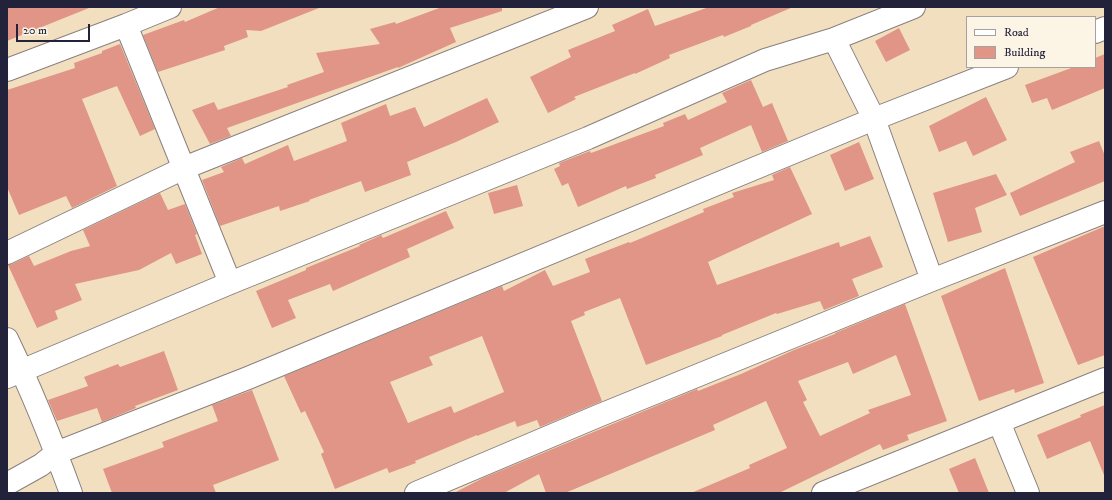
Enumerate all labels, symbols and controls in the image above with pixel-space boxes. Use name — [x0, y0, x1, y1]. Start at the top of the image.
scale bar — [18, 16, 92, 42]
legend — [966, 16, 1096, 68]
text: 20 m — [23, 23, 47, 38]
text: Road — [1004, 25, 1029, 40]
text: Building — [1004, 45, 1045, 60]

